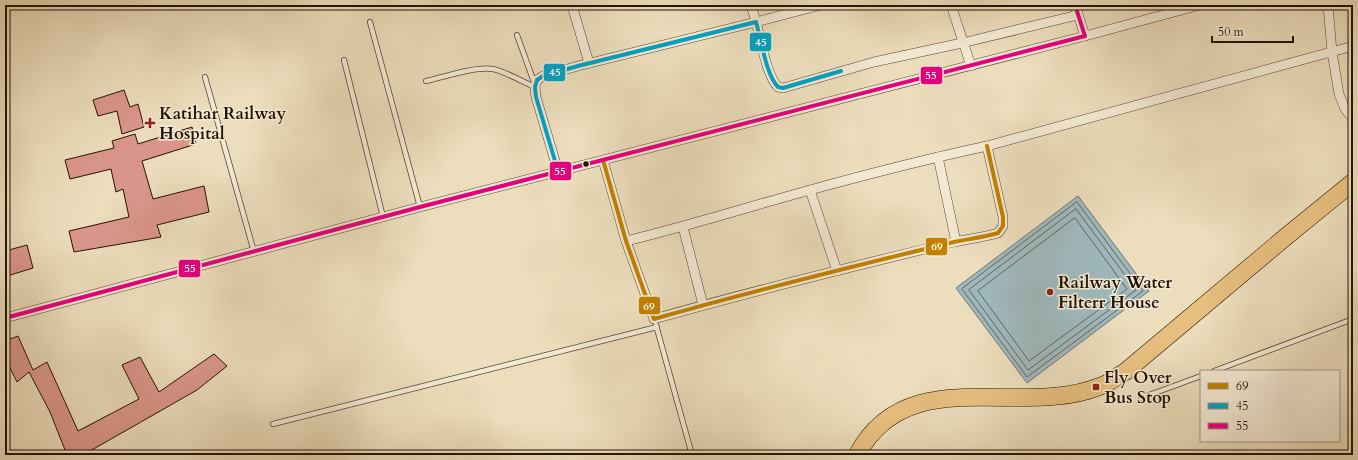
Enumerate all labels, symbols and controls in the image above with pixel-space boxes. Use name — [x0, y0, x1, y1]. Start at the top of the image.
scale bar — [1212, 18, 1293, 44]
text: 50 m — [1218, 24, 1245, 40]
line badge: 45 — [749, 32, 772, 52]
text: 45 — [755, 35, 767, 50]
line badge: 45 — [543, 63, 566, 82]
text: 45 — [549, 65, 561, 80]
line badge: 55 — [920, 66, 943, 85]
text: 55 — [925, 68, 937, 83]
place label: Katihar Railway Hospital — [159, 102, 286, 145]
marker: Katihar Railway Hospital — [144, 117, 156, 129]
unlabelled marker — [581, 159, 591, 169]
line badge: 55 — [549, 161, 572, 181]
text: 55 — [554, 164, 566, 179]
line badge: 69 — [925, 237, 948, 256]
text: 69 — [931, 239, 943, 254]
line badge: 55 — [178, 259, 201, 278]
text: 55 — [184, 261, 196, 276]
place label: Railway Water Filterr House — [1058, 271, 1172, 314]
marker: Railway Water Filterr House — [1045, 287, 1055, 297]
line badge: 69 — [638, 296, 661, 315]
text: 69 — [643, 299, 655, 314]
place label: Fly Over Bus Stop — [1104, 366, 1172, 409]
legend — [1200, 370, 1340, 442]
text: 69 — [1236, 378, 1248, 394]
marker: Fly Over Bus Stop — [1091, 382, 1101, 392]
text: 45 — [1236, 398, 1248, 414]
text: 55 — [1236, 418, 1248, 434]

